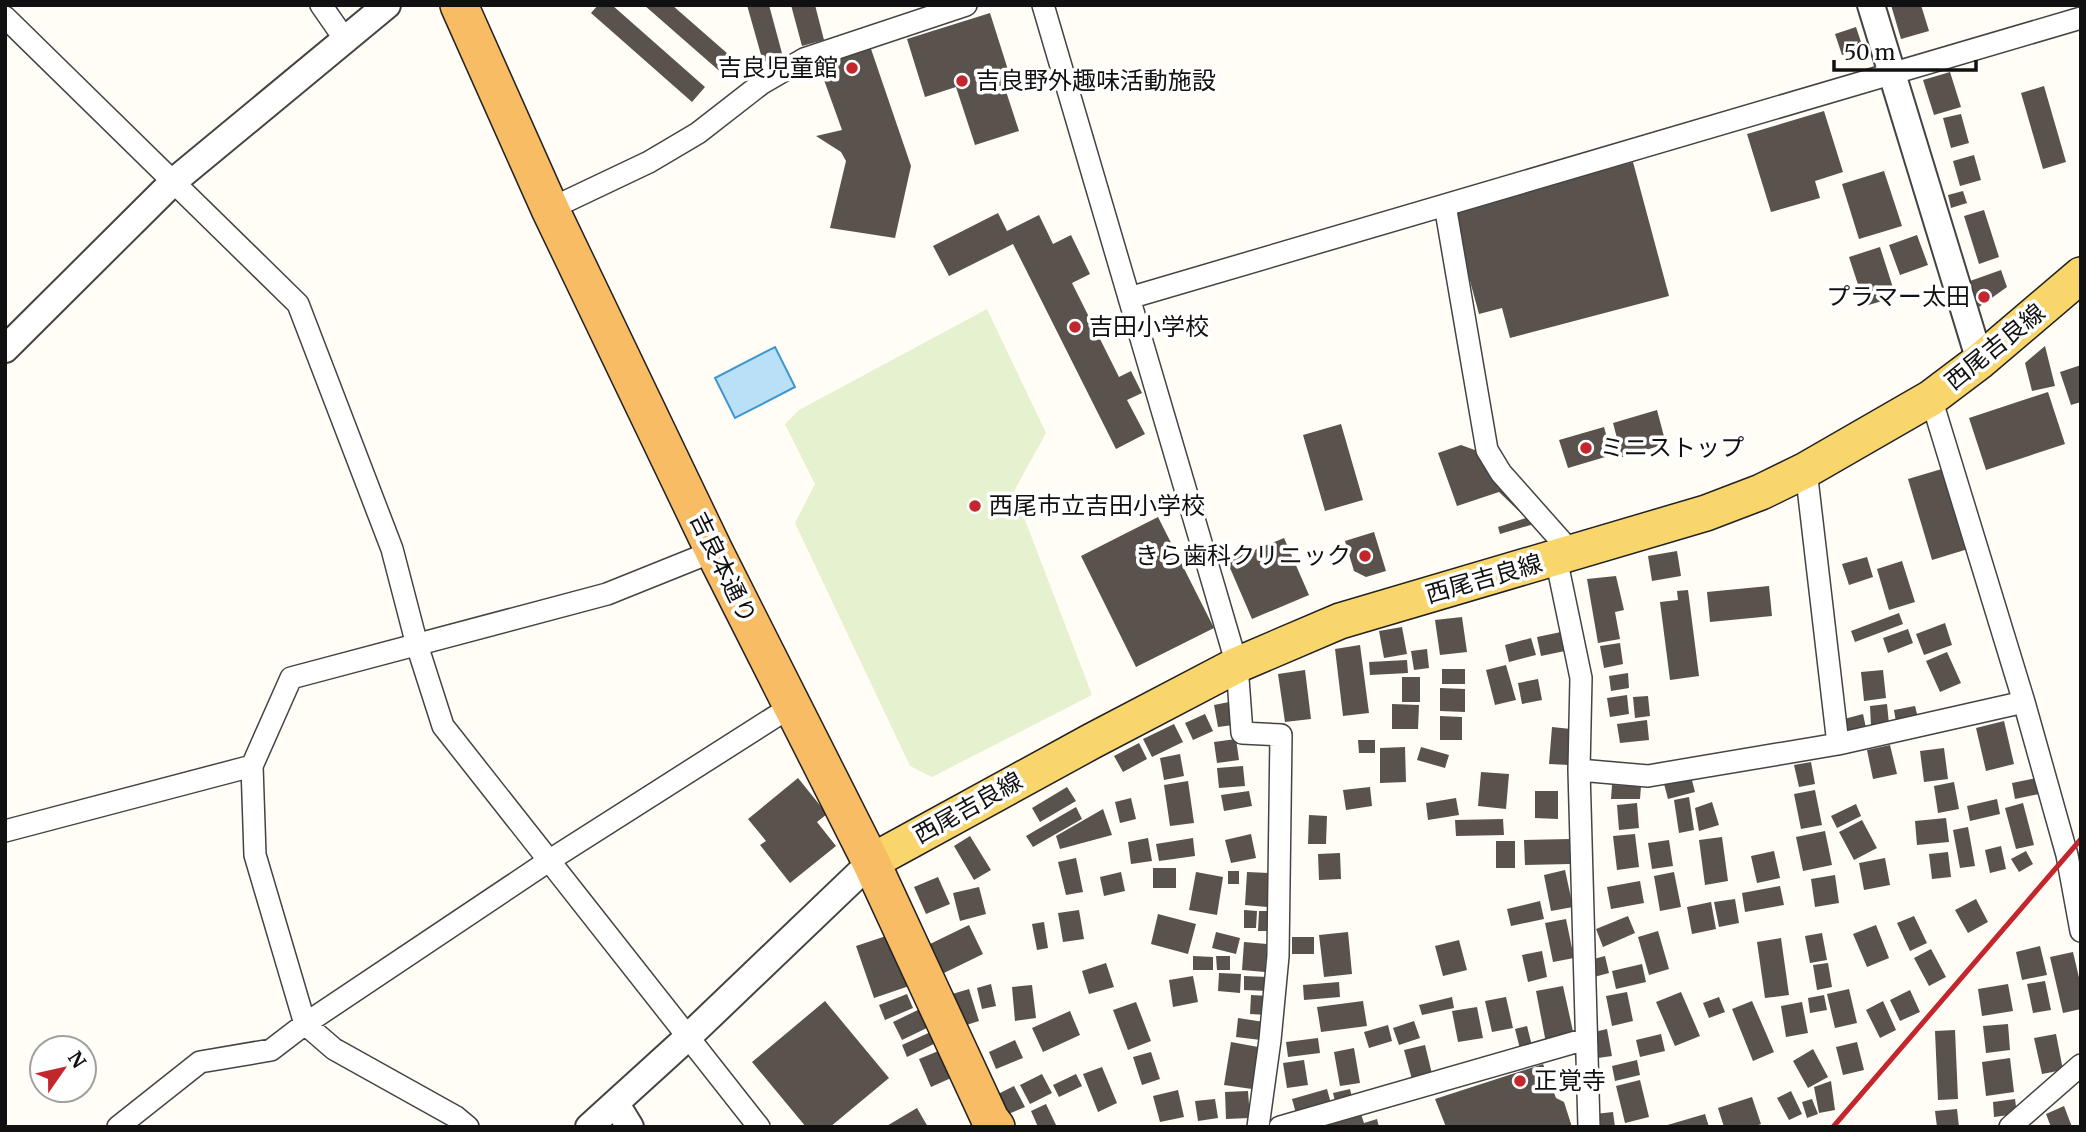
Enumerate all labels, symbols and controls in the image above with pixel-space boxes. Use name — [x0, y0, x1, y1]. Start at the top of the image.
scale bar — [1834, 28, 1976, 72]
text: 50 m — [1844, 39, 1895, 66]
place label: 吉良児童館 — [718, 52, 838, 83]
marker: 吉良児童館 — [844, 60, 860, 76]
place label: 吉良野外趣味活動施設 — [976, 65, 1216, 96]
marker: 吉良野外趣味活動施設 — [954, 73, 970, 89]
place label: プラマー太田 — [1826, 281, 1970, 312]
marker: プラマー太田 — [1976, 289, 1992, 305]
street label: 西尾吉良線 — [1938, 297, 2051, 396]
place label: 吉田小学校 — [1089, 311, 1209, 342]
marker: 吉田小学校 — [1067, 319, 1083, 335]
place label: ミニストップ — [1600, 432, 1744, 463]
marker: ミニストップ — [1578, 440, 1594, 456]
place label: 西尾市立吉田小学校 — [989, 490, 1205, 521]
marker: 西尾市立吉田小学校 — [967, 498, 983, 514]
street label: 吉良本通り — [683, 507, 764, 629]
place label: きら歯科クリニック — [1135, 540, 1351, 571]
street label: 西尾吉良線 — [1422, 547, 1546, 610]
marker: きら歯科クリニック — [1357, 548, 1373, 564]
street label: 西尾吉良線 — [908, 765, 1028, 850]
north arrow — [28, 1034, 98, 1104]
text: N — [63, 1047, 91, 1072]
place label: 正覚寺 — [1534, 1065, 1606, 1096]
marker: 正覚寺 — [1512, 1073, 1528, 1089]

